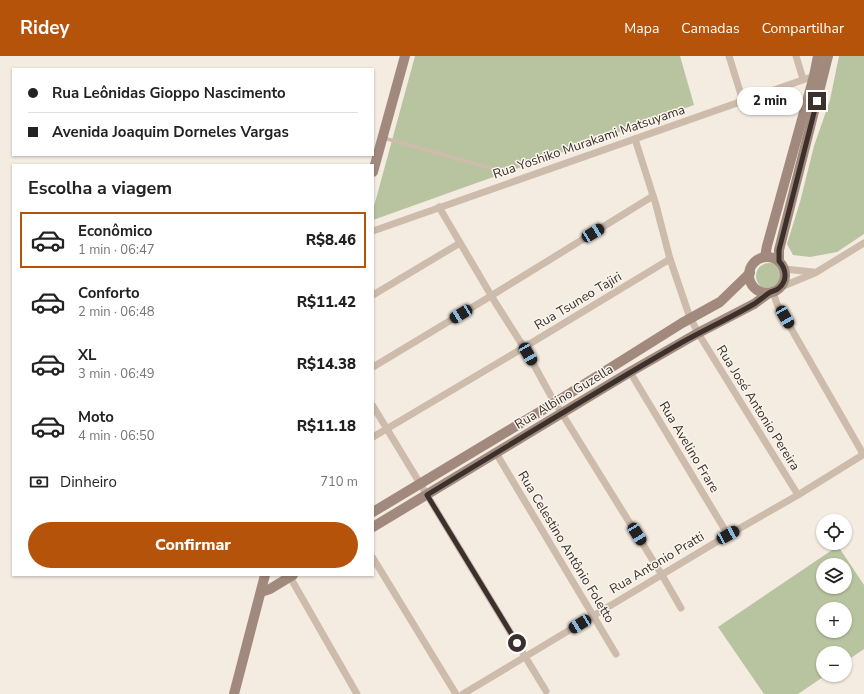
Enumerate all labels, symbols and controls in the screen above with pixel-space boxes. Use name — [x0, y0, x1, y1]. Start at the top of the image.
text: Ridey — [20, 15, 69, 41]
text: Mapa — [624, 19, 659, 38]
text: Camadas — [681, 19, 740, 38]
text: Compartilhar — [762, 19, 844, 38]
text: Rua Leônidas Gioppo Nascimento — [52, 83, 286, 103]
callout: 2 min — [737, 87, 803, 115]
text: 2 min — [753, 92, 787, 110]
route end — [808, 92, 826, 110]
street label: Rua Yoshiko Murakami Matsuyama — [491, 101, 687, 183]
text: Avenida Joaquim Dorneles Vargas — [52, 122, 289, 142]
text: Escolha a viagem — [28, 176, 172, 200]
text: Econômico — [78, 221, 152, 241]
icon: car — [30, 222, 66, 258]
car — [580, 222, 606, 244]
text: R$8.46 — [306, 230, 356, 250]
text: 1 min · 06:47 — [78, 241, 154, 259]
street label: Rua Tsuneo Tajiri — [531, 268, 625, 334]
text: Conforto — [78, 283, 140, 303]
icon: car — [30, 284, 66, 320]
text: R$11.42 — [297, 292, 356, 312]
text: 2 min · 06:48 — [78, 303, 154, 321]
car — [448, 303, 474, 325]
car — [774, 304, 796, 330]
car — [517, 341, 539, 367]
street label: Rua José Antonio Pereira — [712, 342, 804, 474]
text: XL — [78, 345, 97, 365]
icon: car — [30, 346, 66, 382]
text: R$14.38 — [297, 354, 356, 374]
street label: Rua Albino Guzella — [511, 360, 617, 434]
text: 3 min · 06:49 — [78, 365, 154, 383]
street label: Rua Avelino Frare — [655, 398, 723, 496]
text: Moto — [78, 407, 114, 427]
icon: car — [30, 408, 66, 444]
text: R$11.18 — [297, 416, 356, 436]
text: 4 min · 06:50 — [78, 427, 154, 445]
street label: Rua Celestino Antônio Foletto — [513, 468, 619, 626]
icon: cash — [28, 471, 50, 493]
text: Dinheiro — [60, 472, 117, 492]
text: 710 m — [320, 473, 358, 491]
map controls — [816, 514, 852, 682]
button: locate — [816, 514, 852, 550]
car — [626, 521, 648, 547]
button: Confirmar — [28, 522, 358, 568]
car — [715, 524, 741, 546]
street label: Rua Antonio Pratti — [606, 528, 708, 598]
button: layers — [816, 558, 852, 594]
button: + — [816, 602, 852, 638]
car — [567, 613, 593, 635]
route start — [508, 634, 526, 652]
button: − — [816, 646, 852, 682]

